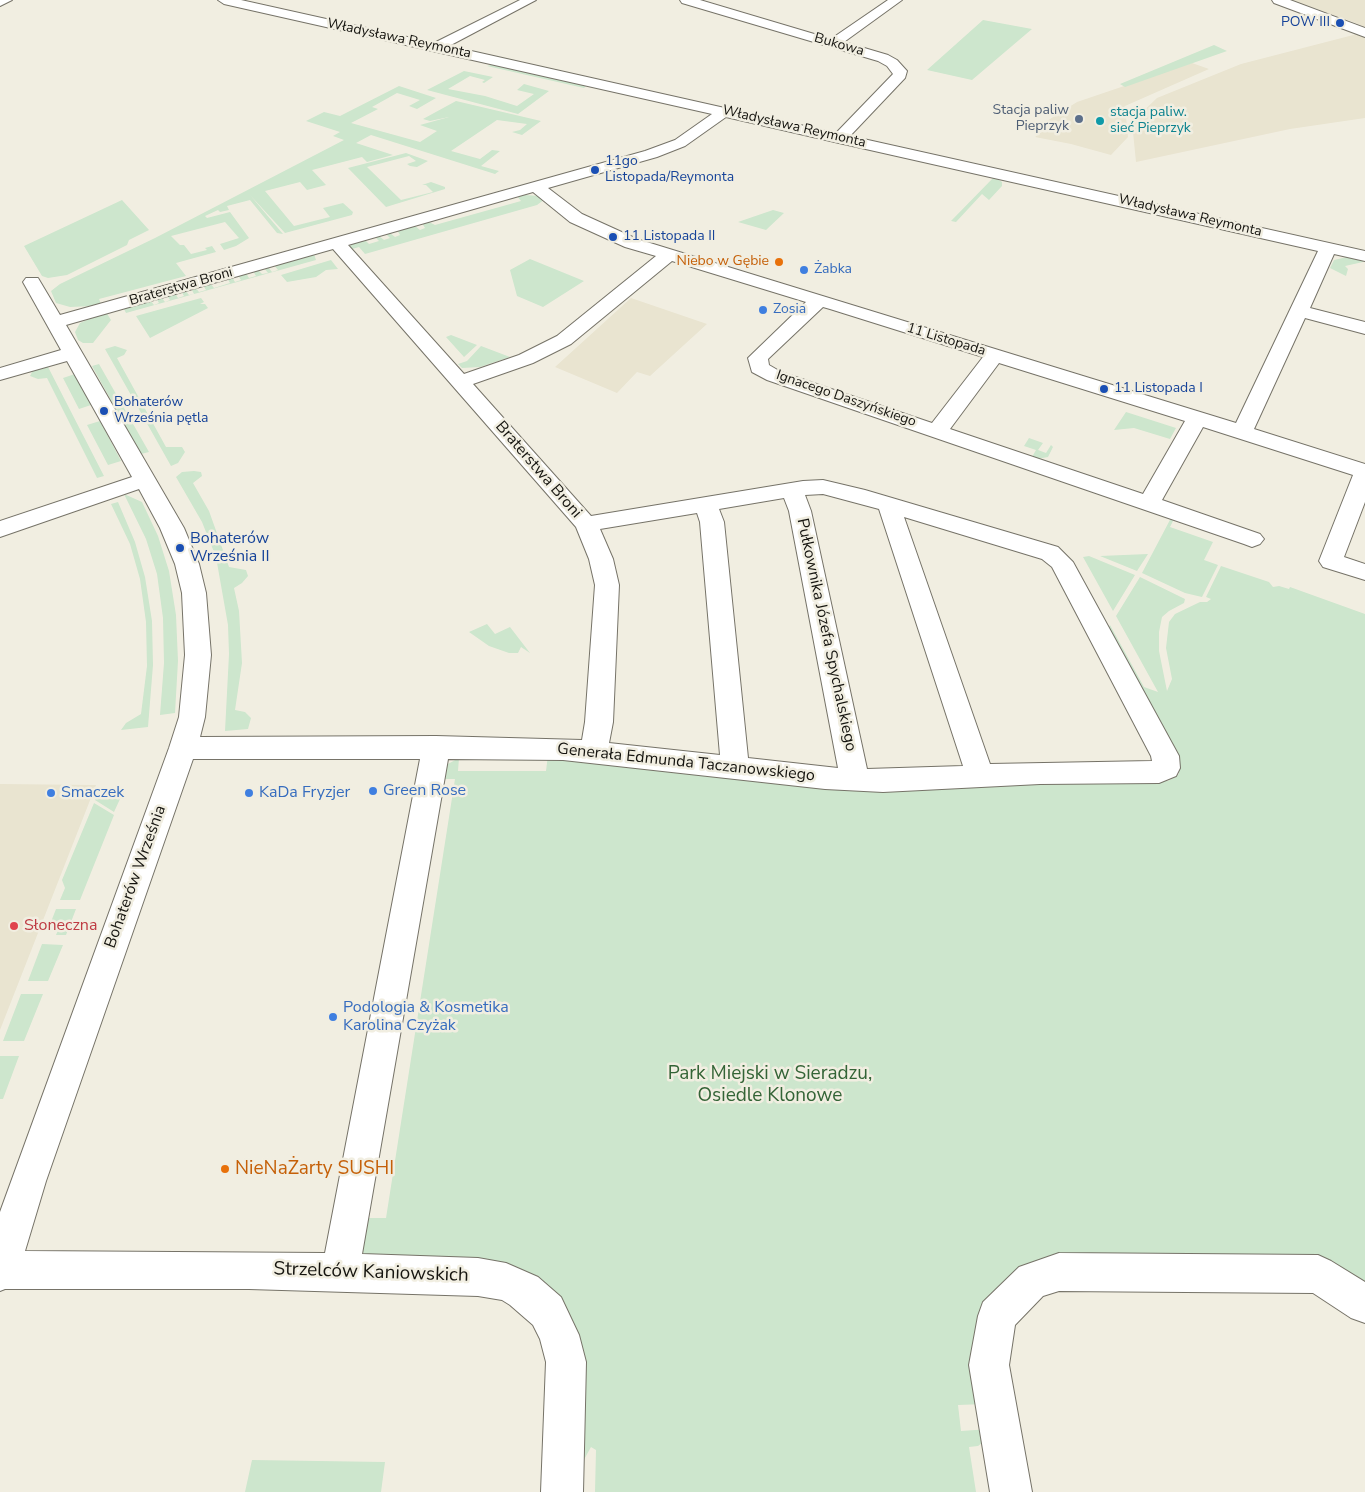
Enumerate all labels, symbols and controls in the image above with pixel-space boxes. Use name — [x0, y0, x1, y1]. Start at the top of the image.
place label: POW III — [1281, 15, 1330, 31]
street label: Władysława Reymonta — [325, 16, 473, 62]
marker: POW III — [1334, 17, 1346, 29]
street label: Bukowa — [812, 30, 866, 60]
street label: Władysława Reymonta — [721, 102, 867, 152]
place label: Stacja paliw Pieprzyk — [993, 103, 1069, 136]
place label: stacja paliw. sieć Pieprzyk — [1110, 105, 1191, 138]
marker: Stacja paliw Pieprzyk — [1073, 113, 1085, 125]
marker: stacja paliw. sieć Pieprzyk — [1094, 115, 1106, 127]
place label: 11go Listopada/Reymonta — [605, 154, 734, 186]
marker: 11go Listopada/Reymonta — [589, 164, 601, 176]
street label: Władysława Reymonta — [1117, 191, 1263, 241]
place label: 11 Listopada II — [623, 229, 715, 245]
marker: 11 Listopada II — [607, 231, 619, 243]
place label: Niebo w Gębie — [677, 254, 769, 270]
marker: Niebo w Gębie — [773, 256, 785, 268]
place label: Żabka — [814, 262, 852, 278]
street label: Braterstwa Broni — [127, 264, 235, 310]
marker: Żabka — [798, 264, 810, 276]
place label: Zosia — [773, 302, 806, 318]
marker: Zosia — [757, 304, 769, 316]
street label: 11 Listopada — [904, 320, 988, 360]
street label: Ignacego Daszyńskiego — [774, 367, 918, 431]
place label: 11 Listopada I — [1114, 381, 1203, 397]
marker: 11 Listopada I — [1098, 383, 1110, 395]
place label: Bohaterów Września pętla — [114, 395, 208, 428]
marker: Bohaterów Września pętla — [98, 405, 110, 417]
street label: Braterstwa Broni — [491, 418, 585, 522]
street label: Pułkownika Józefa Spychalskiego — [792, 517, 860, 753]
place label: Bohaterów Września II — [190, 529, 270, 567]
marker: Bohaterów Września II — [174, 542, 186, 554]
street label: Generała Edmunda Taczanowskiego — [556, 740, 816, 786]
place label: Green Rose — [383, 781, 466, 801]
place label: Smaczek — [61, 783, 124, 803]
place label: KaDa Fryzjer — [259, 783, 350, 803]
marker: Green Rose — [367, 785, 379, 797]
marker: Smaczek — [45, 787, 57, 799]
marker: KaDa Fryzjer — [243, 787, 255, 799]
street label: Bohaterów Września — [101, 803, 171, 951]
place label: Słoneczna — [24, 916, 97, 936]
marker: Słoneczna — [8, 920, 20, 932]
place label: Podologia & Kosmetika Karolina Czyżak — [343, 998, 509, 1036]
marker: Podologia & Kosmetika Karolina Czyżak — [327, 1011, 339, 1023]
park label: Park Miejski w Sieradzu, Osiedle Klonowe — [668, 1063, 872, 1107]
place label: NieNaŻarty SUSHI — [235, 1158, 394, 1180]
marker: NieNaŻarty SUSHI — [219, 1163, 231, 1175]
street label: Strzelców Kaniowskich — [273, 1258, 469, 1288]

